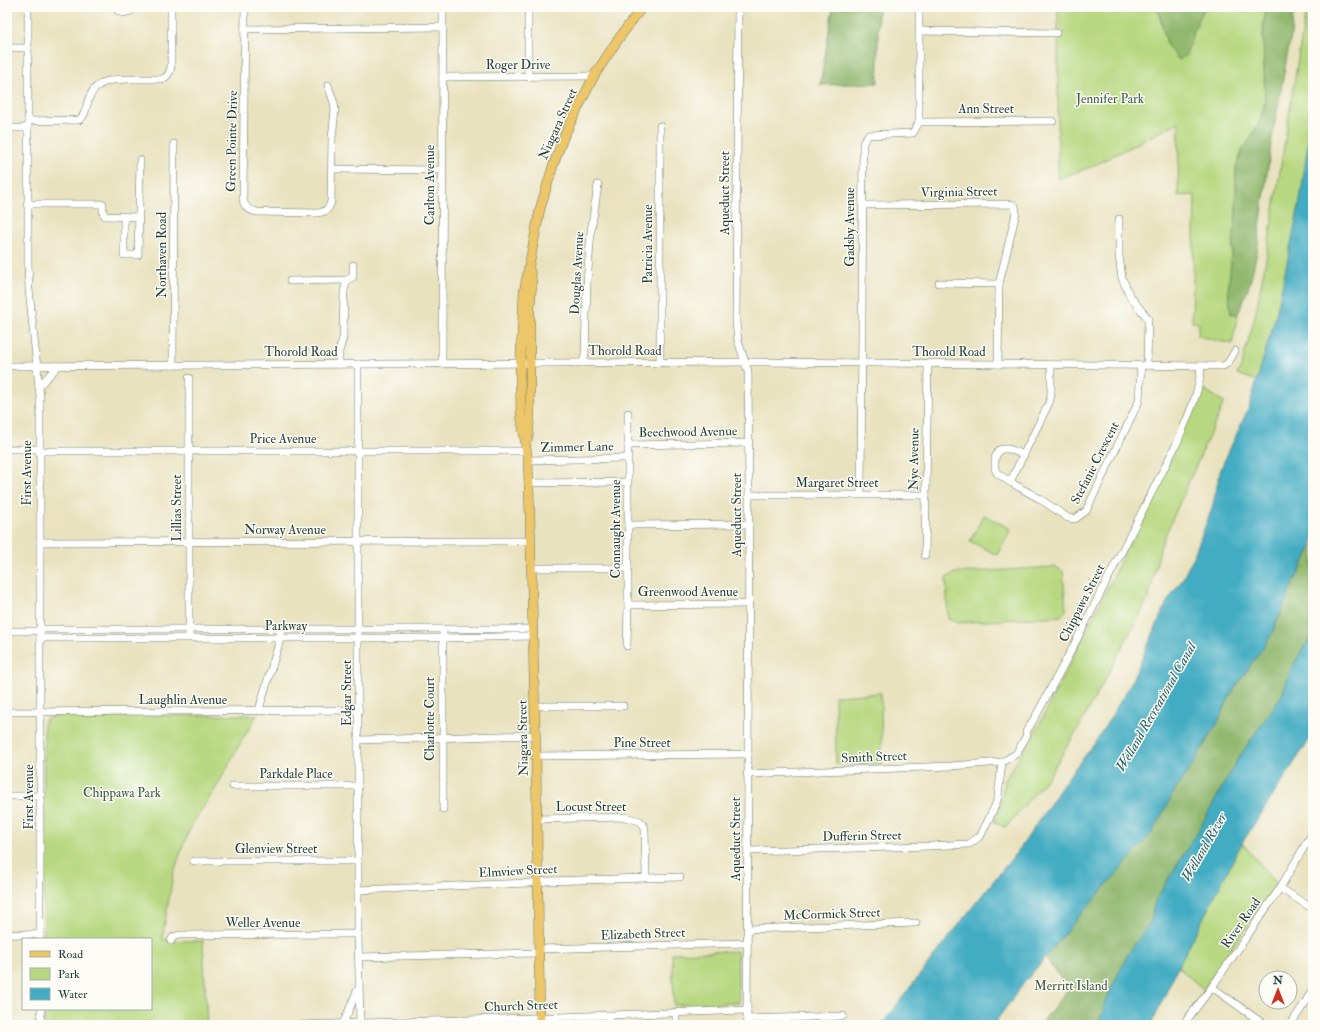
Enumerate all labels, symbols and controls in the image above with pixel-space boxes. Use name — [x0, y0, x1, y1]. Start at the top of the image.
street label: Roger Drive — [486, 57, 551, 73]
street label: Niagara Street — [535, 86, 581, 162]
street label: Green Pointe Drive — [223, 89, 241, 192]
park label: Jennifer Park — [1075, 91, 1145, 107]
street label: Ann Street — [957, 101, 1014, 117]
street label: Carlton Avenue — [422, 144, 438, 225]
street label: Aqueduct Street — [717, 151, 733, 236]
street label: Virginia Street — [920, 183, 998, 201]
street label: Gadsby Avenue — [842, 187, 859, 267]
street label: Patricia Avenue — [640, 204, 656, 284]
street label: Northaven Road — [154, 211, 170, 298]
street label: Douglas Avenue — [567, 230, 587, 315]
street label: Thorold Road — [588, 343, 662, 359]
street label: Thorold Road — [264, 344, 338, 360]
street label: Thorold Road — [912, 344, 986, 360]
street label: Stefanie Crescent — [1067, 419, 1123, 507]
street label: Beechwood Avenue — [639, 423, 738, 441]
street label: Nye Avenue — [905, 427, 924, 491]
street label: Price Avenue — [250, 431, 317, 447]
street label: Zimmer Lane — [540, 438, 614, 456]
street label: First Avenue — [19, 440, 35, 506]
street label: Aqueduct Street — [729, 473, 745, 558]
street label: Lillias Street — [169, 475, 185, 541]
street label: Margaret Street — [796, 475, 878, 491]
street label: Connaught Avenue — [608, 479, 624, 579]
street label: Norway Avenue — [244, 522, 326, 539]
street label: Chippawa Street — [1055, 561, 1109, 645]
street label: Greenwood Avenue — [638, 584, 739, 600]
street label: Parkway — [265, 618, 308, 635]
water label: Welland Recreational Canal — [1112, 638, 1201, 775]
street label: Edgar Street — [339, 660, 355, 726]
street label: Charlotte Court — [422, 677, 438, 761]
street label: Laughlin Avenue — [139, 692, 228, 708]
street label: Niagara Street — [514, 700, 532, 776]
street label: Pine Street — [613, 735, 671, 751]
street label: Smith Street — [841, 748, 907, 766]
street label: First Avenue — [21, 764, 37, 830]
street label: Parkdale Place — [259, 766, 333, 782]
park label: Chippawa Park — [83, 785, 162, 802]
street label: Aqueduct Street — [728, 797, 744, 882]
street label: Locust Street — [556, 799, 626, 815]
water label: Welland River — [1177, 809, 1231, 885]
street label: Dufferin Street — [822, 827, 902, 845]
street label: Glenview Street — [235, 841, 317, 857]
street label: Elmview Street — [478, 861, 558, 881]
street label: River Road — [1218, 894, 1265, 952]
street label: McCormick Street — [783, 904, 881, 924]
street label: Weller Avenue — [225, 915, 301, 931]
street label: Elizabeth Street — [600, 925, 686, 943]
legend — [22, 938, 152, 1010]
text: Road — [58, 947, 83, 962]
text: Park — [58, 967, 80, 982]
north arrow — [1258, 970, 1298, 1010]
text: N — [1272, 974, 1284, 987]
park label: Merritt Island — [1034, 978, 1108, 994]
text: Water — [57, 987, 88, 1002]
street label: Church Street — [484, 997, 558, 1015]

